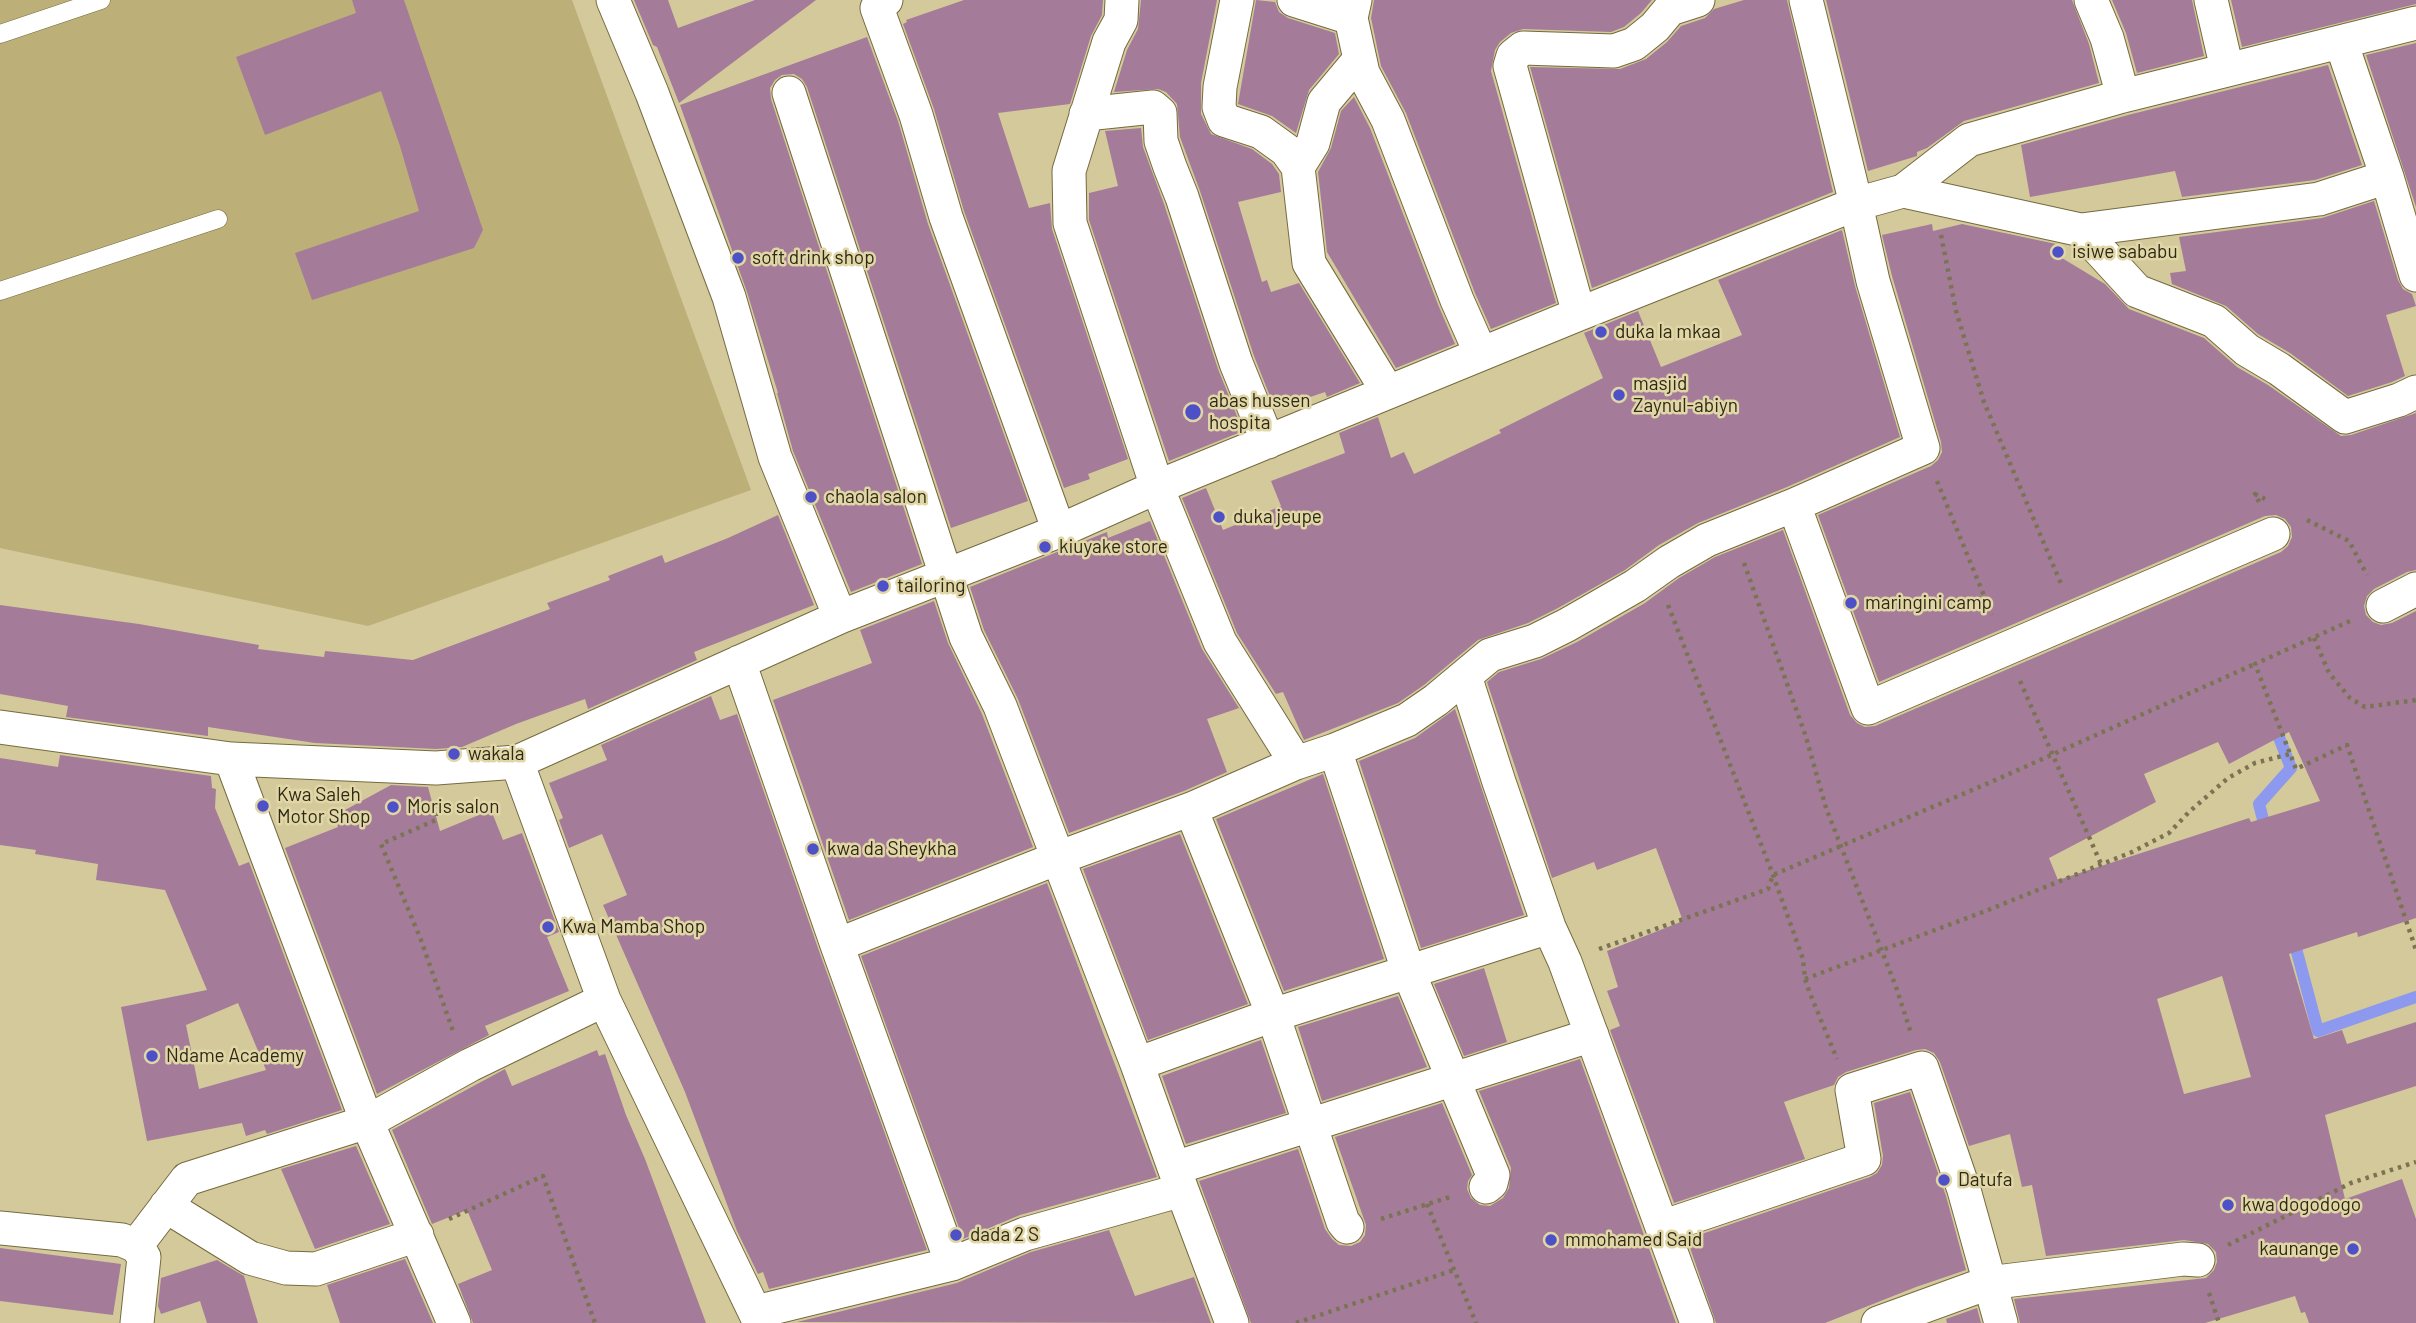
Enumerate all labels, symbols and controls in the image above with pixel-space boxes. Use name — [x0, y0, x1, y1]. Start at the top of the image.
place label: isiwe sababu — [2072, 241, 2178, 263]
marker: isiwe sababu — [2050, 244, 2066, 260]
place label: soft drink shop — [752, 247, 875, 269]
marker: soft drink shop — [730, 250, 746, 266]
place label: duka la mkaa — [1615, 321, 1721, 343]
marker: duka la mkaa — [1593, 324, 1609, 340]
place label: masjid Zaynul-abiyn — [1633, 373, 1738, 417]
marker: masjid Zaynul-abiyn — [1611, 387, 1627, 403]
place label: abas hussen hospita — [1209, 390, 1311, 434]
marker: abas hussen hospita — [1183, 402, 1203, 422]
place label: chaola salon — [825, 486, 927, 508]
marker: chaola salon — [803, 489, 819, 505]
place label: duka jeupe — [1233, 506, 1322, 528]
marker: duka jeupe — [1211, 509, 1227, 525]
place label: kiuyake store — [1059, 536, 1168, 558]
marker: kiuyake store — [1037, 539, 1053, 555]
place label: tailoring — [897, 575, 965, 597]
marker: tailoring — [875, 578, 891, 594]
place label: maringini camp — [1865, 592, 1992, 614]
marker: maringini camp — [1843, 595, 1859, 611]
place label: wakala — [468, 743, 524, 765]
marker: wakala — [446, 746, 462, 762]
place label: Kwa Saleh Motor Shop — [277, 784, 371, 828]
place label: Moris salon — [407, 796, 499, 818]
marker: Kwa Saleh Motor Shop — [255, 798, 271, 814]
marker: Moris salon — [385, 799, 401, 815]
place label: kwa da Sheykha — [827, 838, 957, 860]
marker: kwa da Sheykha — [805, 841, 821, 857]
place label: Kwa Mamba Shop — [562, 916, 705, 938]
marker: Kwa Mamba Shop — [540, 919, 556, 935]
place label: Ndame Academy — [166, 1045, 304, 1067]
marker: Ndame Academy — [144, 1048, 160, 1064]
place label: Datufa — [1958, 1169, 2012, 1191]
marker: Datufa — [1936, 1172, 1952, 1188]
place label: kwa dogodogo — [2242, 1194, 2361, 1216]
marker: kwa dogodogo — [2220, 1197, 2236, 1213]
place label: dada 2 S — [970, 1224, 1039, 1246]
marker: dada 2 S — [948, 1227, 964, 1243]
place label: mmohamed Said — [1565, 1229, 1702, 1251]
marker: mmohamed Said — [1543, 1232, 1559, 1248]
place label: kaunange — [2259, 1238, 2339, 1260]
marker: kaunange — [2345, 1241, 2361, 1257]

